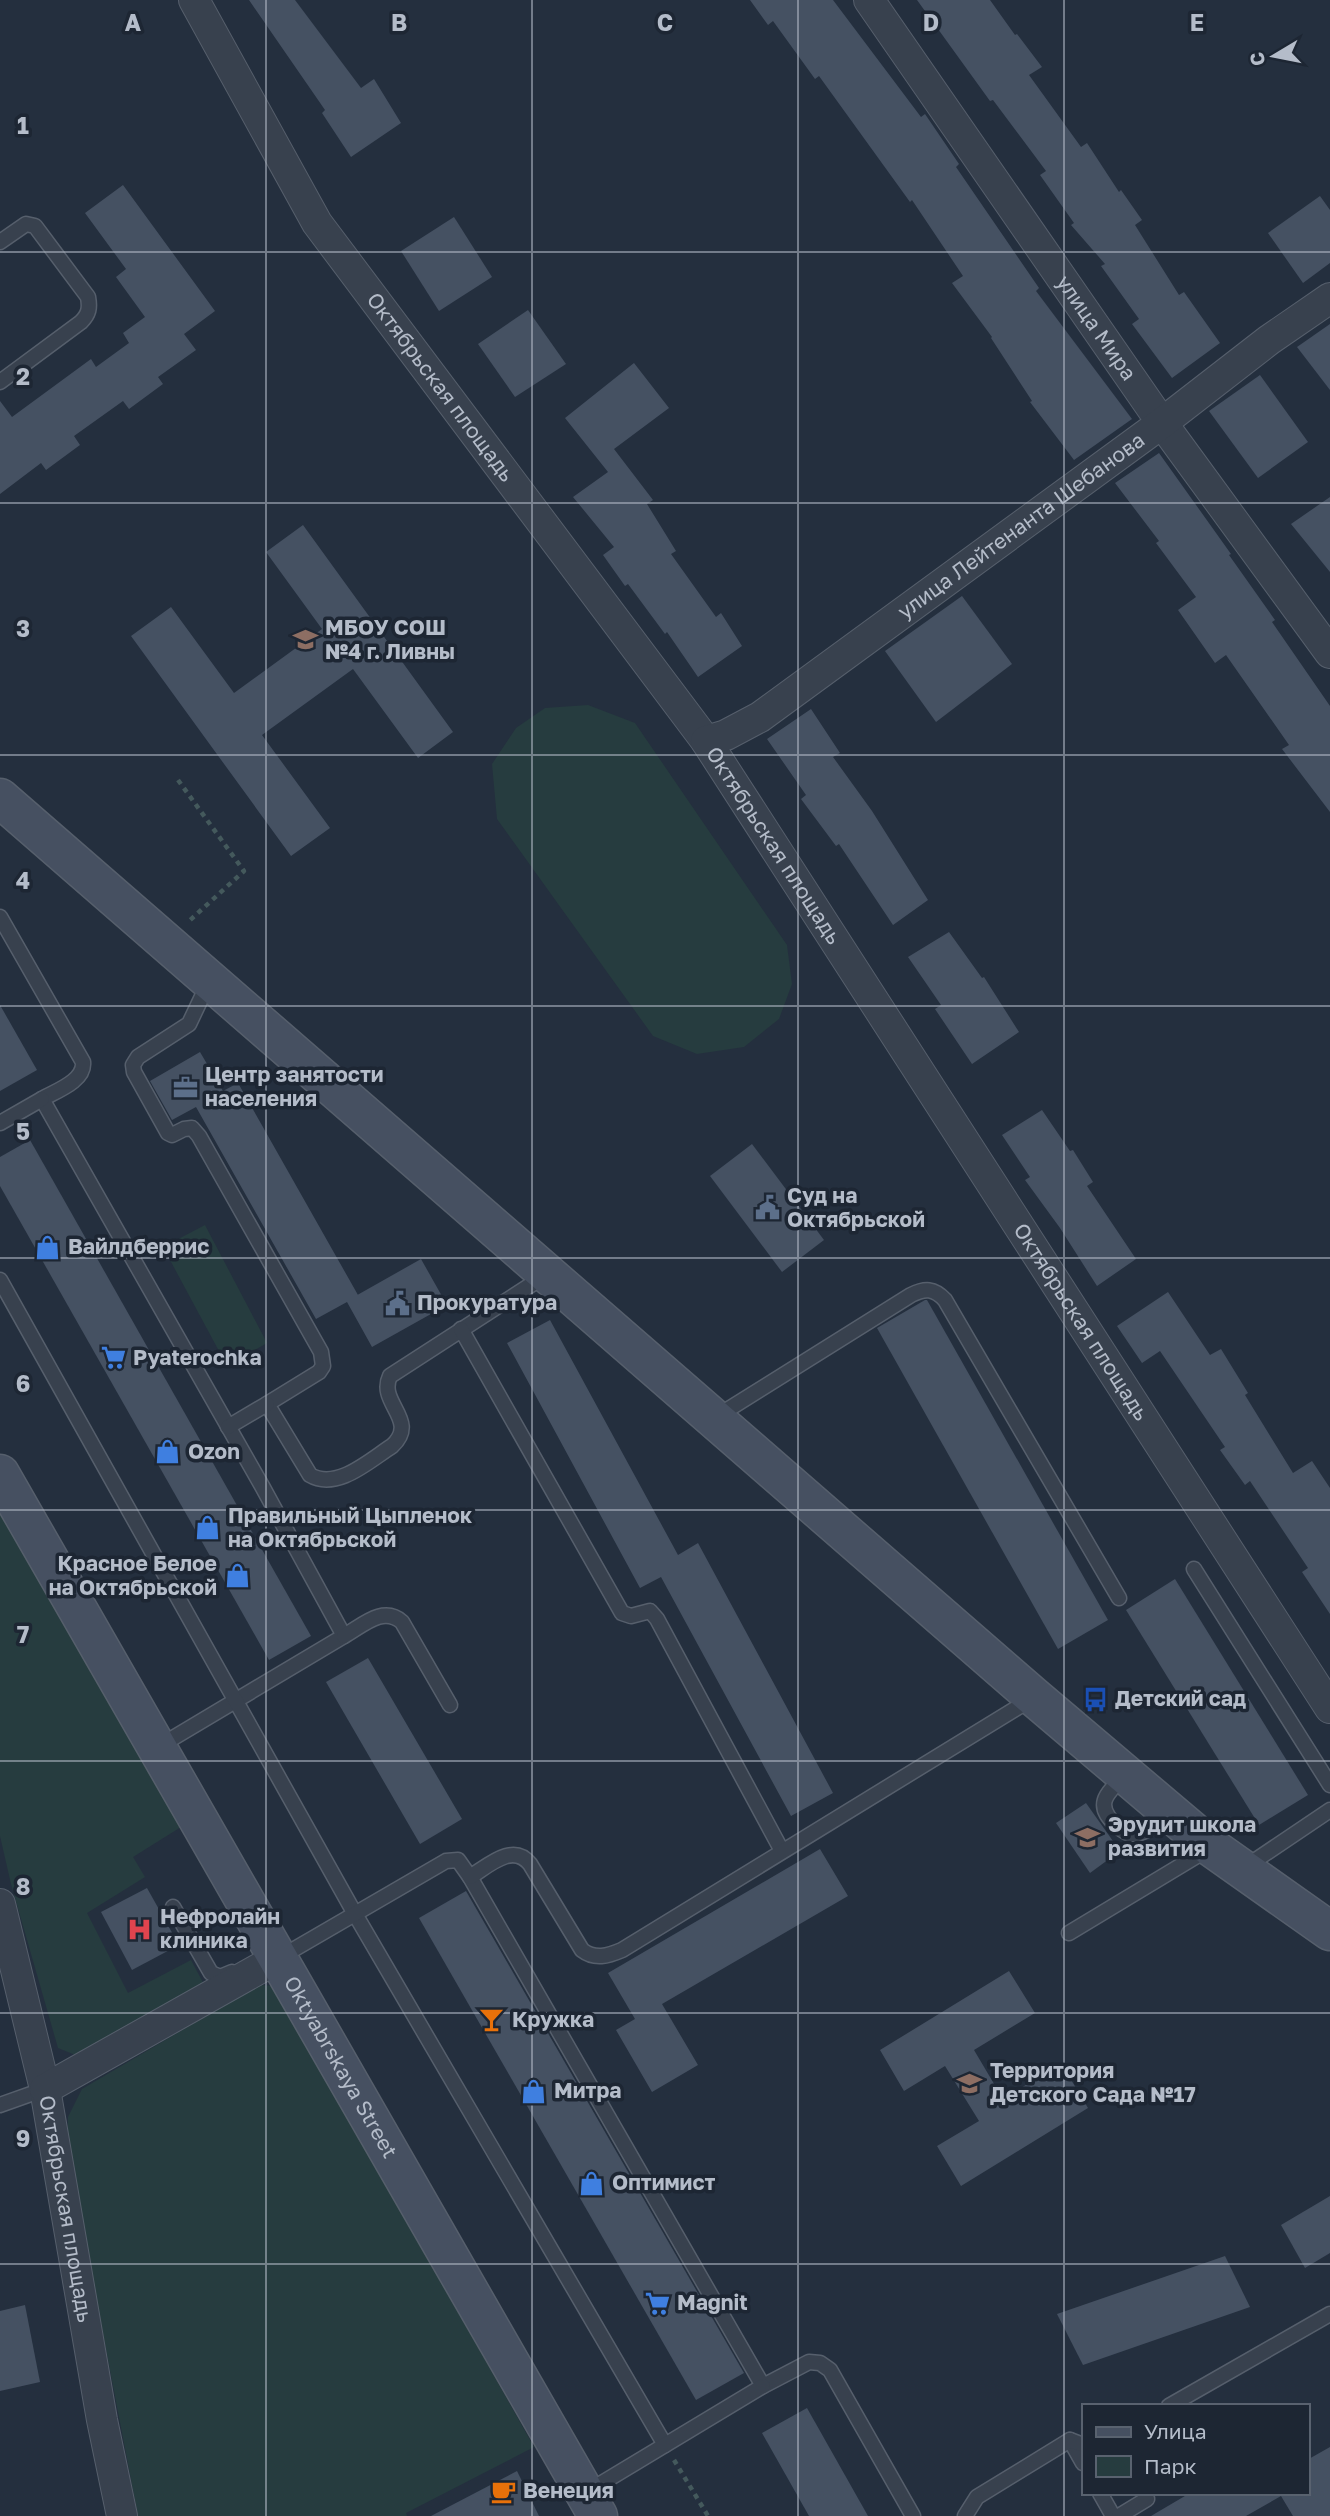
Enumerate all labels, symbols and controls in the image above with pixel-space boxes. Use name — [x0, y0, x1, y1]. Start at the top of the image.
text: A — [125, 8, 142, 36]
text: B — [391, 8, 407, 36]
text: C — [657, 8, 673, 36]
text: D — [923, 8, 939, 36]
text: E — [1190, 8, 1204, 36]
north arrow — [1239, 21, 1309, 91]
text: С — [1244, 50, 1269, 68]
text: 1 — [17, 111, 29, 139]
street label: улица Мира — [1051, 270, 1143, 385]
street label: Октябрьская площадь — [362, 287, 520, 486]
text: 2 — [16, 362, 30, 390]
street label: улица Лейтенанта Шебанова — [892, 426, 1149, 624]
text: 3 — [16, 614, 30, 642]
place label: МБОУ СОШ №4 г. Ливны — [325, 614, 455, 664]
school or university icon: МБОУ СОШ №4 г. Ливны — [291, 626, 319, 654]
street label: Октябрьская площадь — [701, 741, 848, 949]
text: 4 — [16, 866, 30, 894]
place label: Центр занятости населения — [205, 1061, 384, 1111]
office icon: Центр занятости населения — [171, 1073, 199, 1101]
text: 5 — [16, 1117, 30, 1145]
place label: Суд на Октябрьской — [787, 1182, 925, 1232]
public building icon: Суд на Октябрьской — [753, 1194, 781, 1222]
street label: Октябрьская площадь — [1009, 1218, 1155, 1425]
shop icon: Вайлдберрис — [34, 1233, 62, 1261]
place label: Вайлдберрис — [68, 1233, 209, 1259]
public building icon: Прокуратура — [383, 1289, 411, 1317]
place label: Прокуратура — [417, 1289, 557, 1315]
supermarket icon: Pyaterochka — [99, 1344, 127, 1372]
place label: Pyaterochka — [133, 1344, 262, 1370]
text: 6 — [16, 1369, 30, 1397]
shop icon: Ozon — [154, 1438, 182, 1466]
place label: Ozon — [188, 1438, 240, 1464]
place label: Правильный Цыпленок на Октябрьской — [228, 1502, 472, 1552]
shop icon: Правильный Цыпленок на Октябрьской — [194, 1514, 222, 1542]
place label: Красное Белое на Октябрьской — [49, 1550, 217, 1600]
shop icon: Красное Белое на Октябрьской — [223, 1562, 251, 1590]
text: 7 — [17, 1620, 29, 1648]
bus stop icon: Детский сад — [1081, 1685, 1109, 1713]
place label: Детский сад — [1115, 1685, 1246, 1711]
place label: Эрудит школа развития — [1108, 1811, 1256, 1861]
school or university icon: Эрудит школа развития — [1074, 1823, 1102, 1851]
text: 8 — [16, 1872, 30, 1900]
place label: Нефролайн клиника — [160, 1903, 280, 1953]
hospital icon: Нефролайн клиника — [126, 1915, 154, 1943]
street label: Oktyabrskaya Street — [279, 1971, 404, 2162]
bar icon: Кружка — [478, 2006, 506, 2034]
place label: Кружка — [512, 2006, 594, 2032]
place label: Территория Детского Сада №17 — [990, 2057, 1196, 2107]
school or university icon: Территория Детского Сада №17 — [956, 2069, 984, 2097]
shop icon: Митра — [520, 2077, 548, 2105]
place label: Митра — [554, 2077, 622, 2103]
street label: Октябрьская площадь — [34, 2093, 99, 2324]
text: 9 — [16, 2124, 30, 2152]
shop icon: Оптимист — [578, 2169, 606, 2197]
place label: Оптимист — [612, 2169, 716, 2195]
supermarket icon: Magnit — [643, 2289, 671, 2317]
place label: Magnit — [677, 2289, 748, 2315]
legend — [1082, 2404, 1309, 2495]
text: Улица — [1144, 2418, 1207, 2444]
text: Парк — [1144, 2453, 1197, 2479]
cafe icon: Венеция — [489, 2477, 517, 2505]
place label: Венеция — [523, 2477, 614, 2503]

